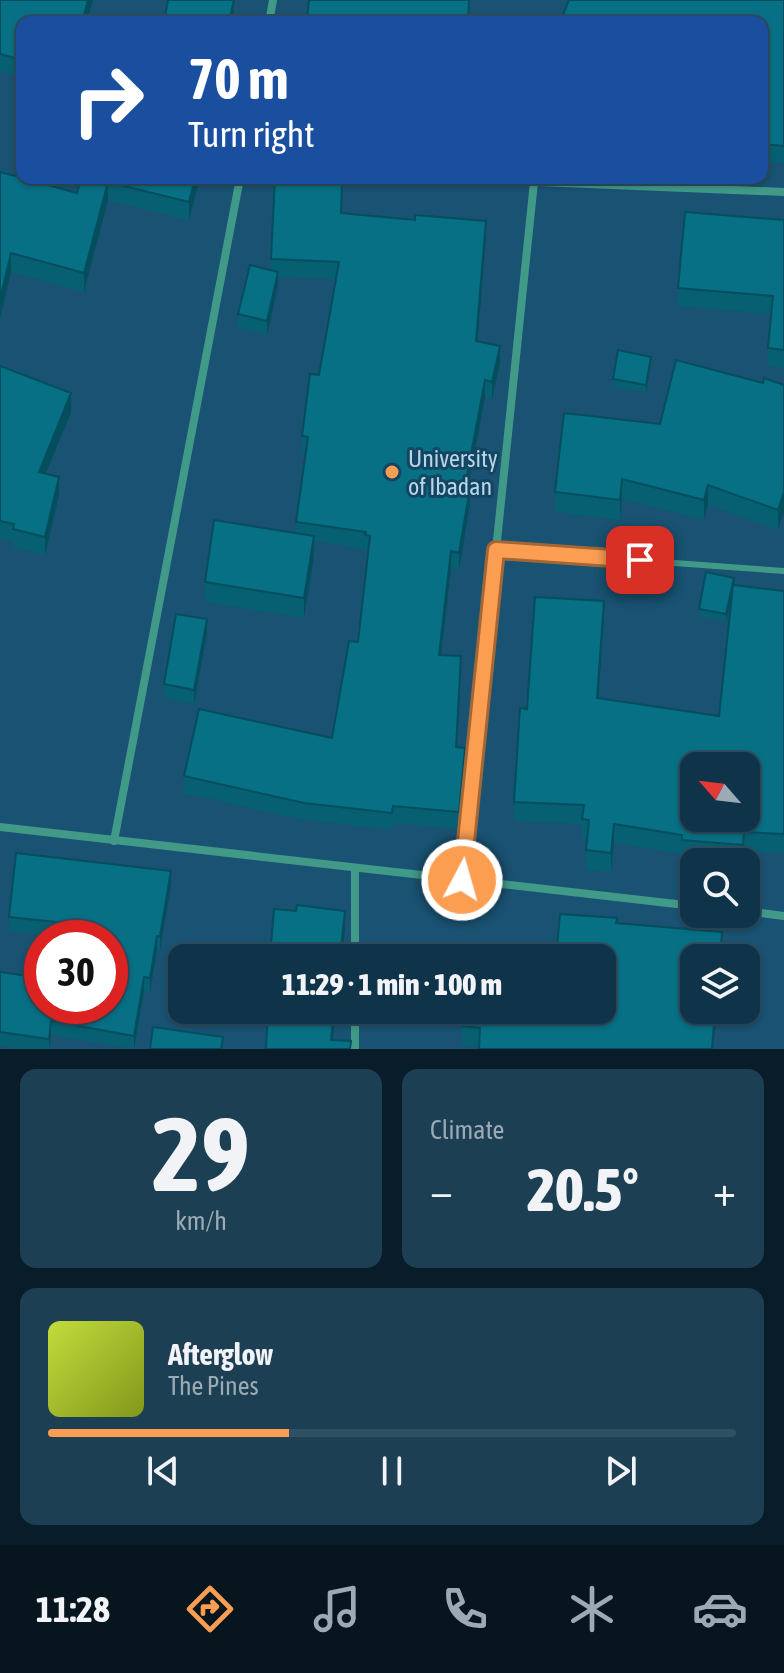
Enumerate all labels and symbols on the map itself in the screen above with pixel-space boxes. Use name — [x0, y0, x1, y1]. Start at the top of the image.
place label: University of Ibadan — [408, 445, 498, 500]
marker: University of Ibadan — [383, 463, 401, 481]
pin — [606, 526, 674, 594]
north arrow — [680, 752, 760, 832]
position arrow — [420, 838, 504, 922]
speed limit sign: 30 — [24, 920, 128, 1024]

